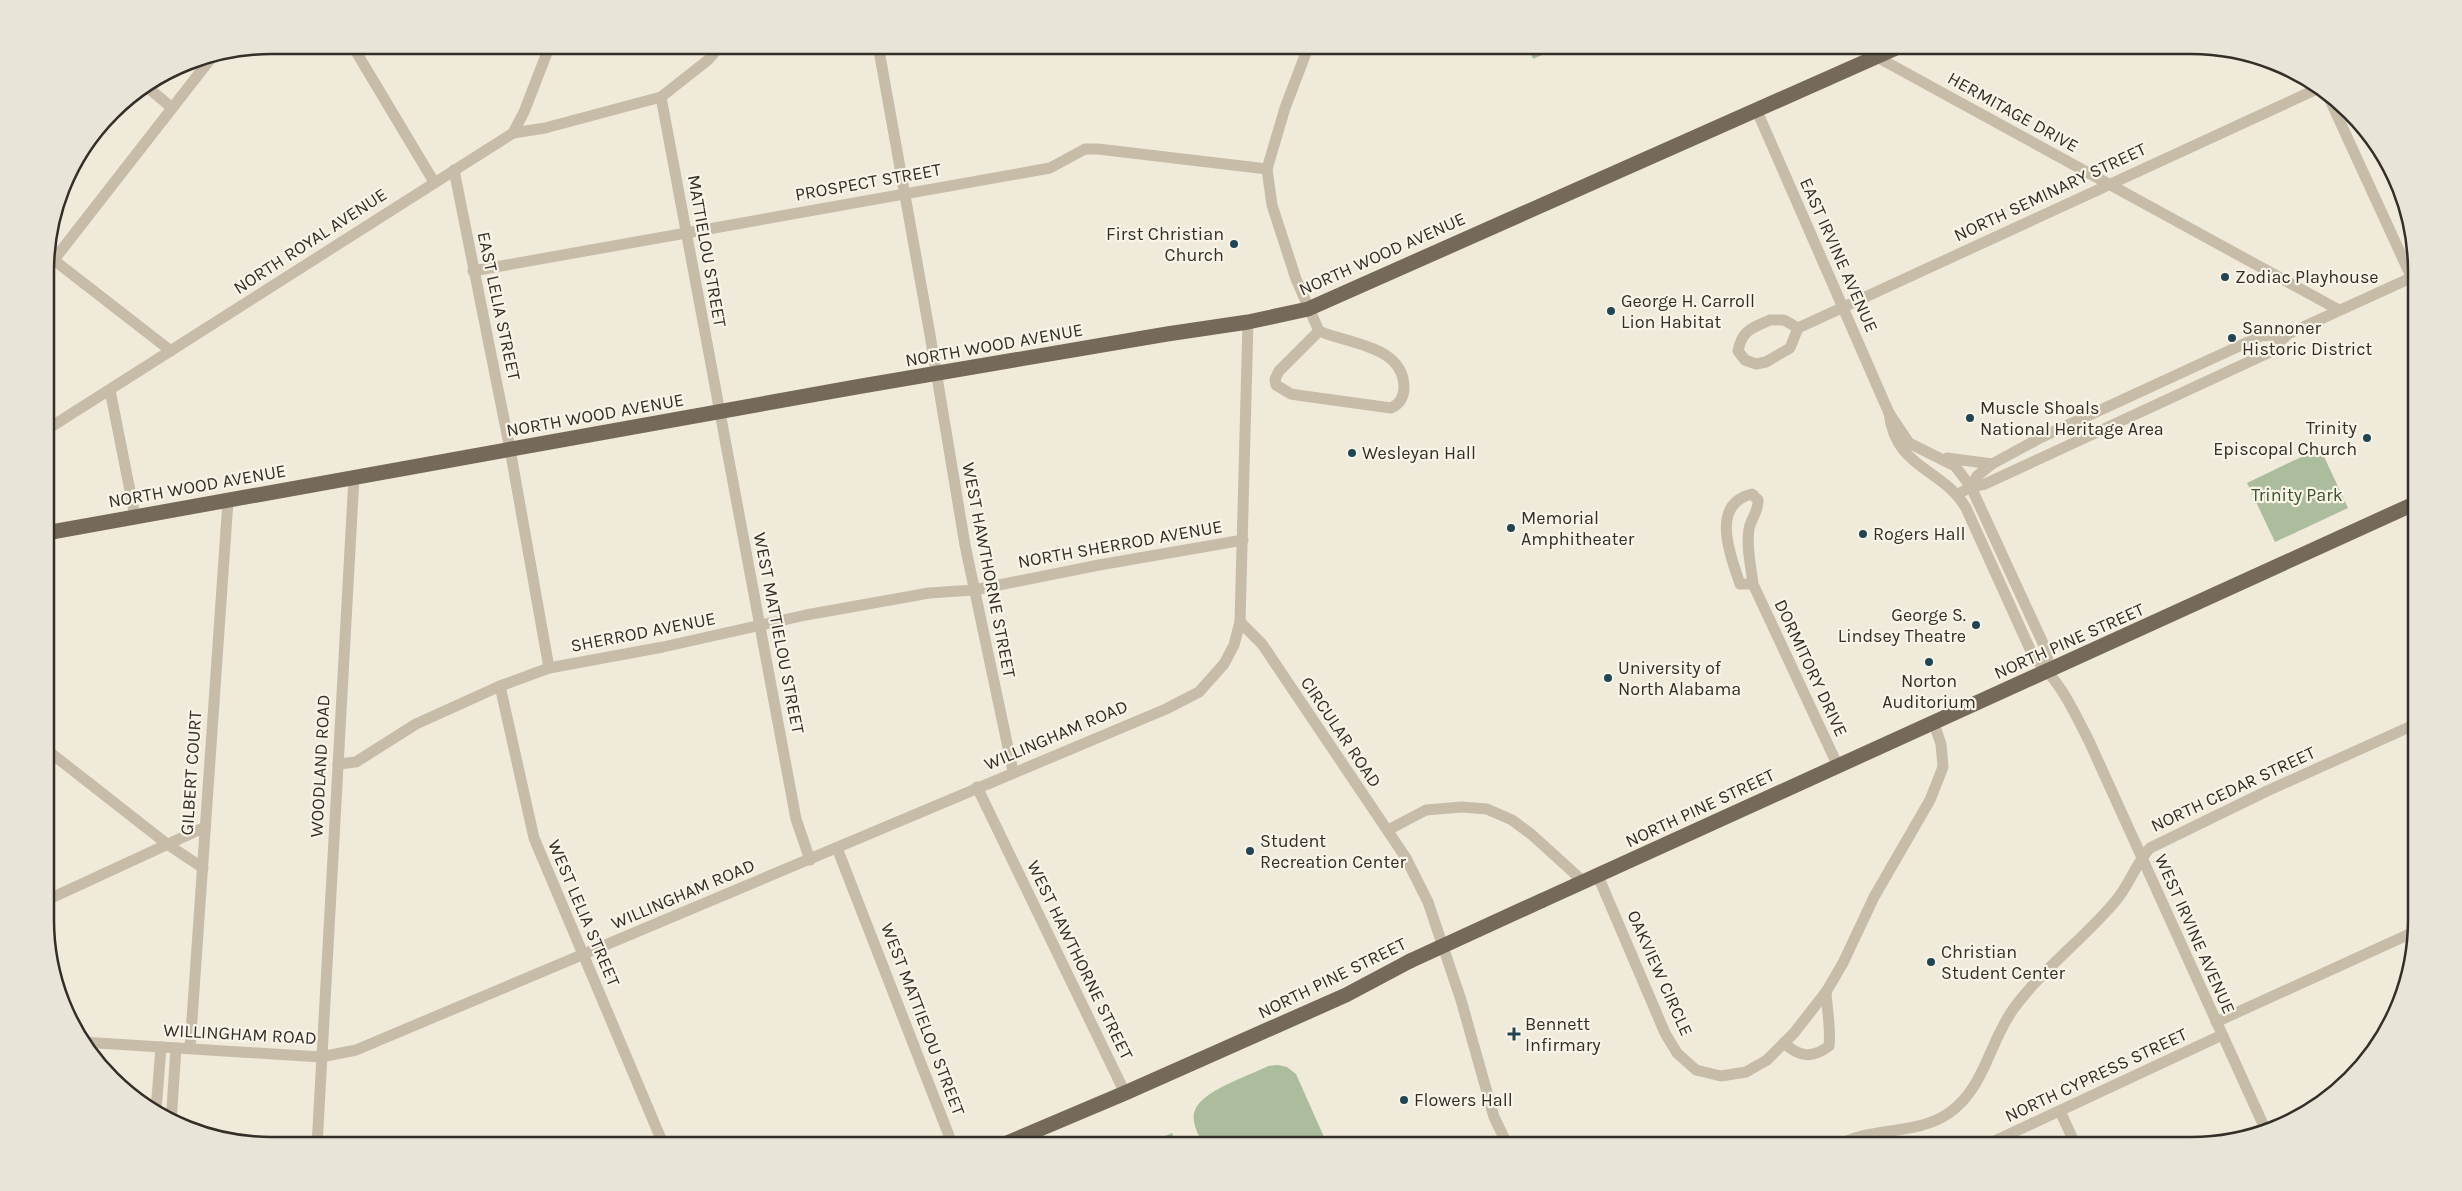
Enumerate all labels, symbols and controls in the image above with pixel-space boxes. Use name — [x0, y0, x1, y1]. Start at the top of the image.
street label: HERMITAGE DRIVE — [1944, 67, 2082, 157]
street label: NORTH SEMINARY STREET — [1950, 138, 2150, 246]
street label: PROSPECT STREET — [793, 158, 943, 206]
street label: MATTIELOU STREET — [683, 173, 731, 329]
street label: EAST IRVINE AVENUE — [1795, 174, 1883, 336]
street label: NORTH ROYAL AVENUE — [229, 183, 391, 299]
street label: NORTH WOOD AVENUE — [1295, 207, 1469, 301]
place label: First Christian Church — [1106, 223, 1224, 266]
street label: EAST LELIA STREET — [473, 230, 525, 382]
marker: First Christian Church — [1228, 238, 1240, 250]
place label: Zodiac Playhouse — [2235, 266, 2379, 288]
marker: Zodiac Playhouse — [2219, 271, 2231, 283]
place label: George H. Carroll Lion Habitat — [1621, 290, 1755, 333]
marker: George H. Carroll Lion Habitat — [1605, 305, 1617, 317]
place label: Sannoner Historic District — [2242, 317, 2373, 360]
street label: NORTH WOOD AVENUE — [903, 319, 1085, 371]
marker: Sannoner Historic District — [2226, 332, 2238, 344]
street label: NORTH WOOD AVENUE — [504, 389, 686, 441]
place label: Muscle Shoals National Heritage Area — [1980, 397, 2164, 440]
marker: Muscle Shoals National Heritage Area — [1964, 412, 1976, 424]
place label: Trinity Episcopal Church — [2213, 417, 2358, 460]
marker: Trinity Episcopal Church — [2361, 432, 2373, 444]
place label: Wesleyan Hall — [1362, 442, 1476, 464]
marker: Wesleyan Hall — [1346, 447, 1358, 459]
street label: NORTH WOOD AVENUE — [106, 460, 288, 512]
street label: WEST HAWTHORNE STREET — [957, 460, 1021, 680]
park label: Trinity Park — [2251, 484, 2343, 506]
place label: Memorial Amphitheater — [1521, 507, 1635, 550]
street label: NORTH SHERROD AVENUE — [1016, 515, 1224, 573]
marker: Memorial Amphitheater — [1505, 522, 1517, 534]
place label: Rogers Hall — [1873, 523, 1966, 545]
marker: Rogers Hall — [1857, 528, 1869, 540]
street label: WEST MATTIELOU STREET — [749, 530, 809, 736]
street label: DORMITORY DRIVE — [1770, 596, 1852, 740]
street label: NORTH PINE STREET — [1990, 598, 2148, 684]
place label: George S. Lindsey Theatre — [1838, 604, 1966, 647]
street label: SHERROD AVENUE — [569, 607, 717, 657]
marker: George S. Lindsey Theatre — [1970, 619, 1982, 631]
marker: Norton Auditorium — [1923, 656, 1935, 668]
place label: University of North Alabama — [1618, 657, 1741, 700]
place label: Norton Auditorium — [1882, 670, 1976, 713]
street label: CIRCULAR ROAD — [1296, 672, 1386, 792]
marker: University of North Alabama — [1602, 672, 1614, 684]
street label: WOODLAND ROAD — [305, 694, 335, 838]
street label: WILLINGHAM ROAD — [981, 695, 1131, 775]
street label: GILBERT COURT — [176, 710, 206, 836]
street label: NORTH CEDAR STREET — [2147, 741, 2319, 837]
street label: NORTH PINE STREET — [1622, 764, 1778, 852]
place label: Student Recreation Center — [1260, 830, 1406, 873]
street label: WEST LELIA STREET — [543, 836, 625, 990]
marker: Student Recreation Center — [1244, 845, 1256, 857]
street label: WEST IRVINE AVENUE — [2150, 851, 2240, 1017]
street label: WILLINGHAM ROAD — [608, 854, 758, 934]
street label: WEST HAWTHORNE STREET — [1022, 857, 1138, 1063]
street label: OAKVIEW CIRCLE — [1622, 907, 1698, 1039]
street label: WEST MATTIELOU STREET — [876, 920, 970, 1118]
street label: NORTH PINE STREET — [1254, 933, 1410, 1023]
place label: Christian Student Center — [1941, 941, 2066, 984]
marker: Christian Student Center — [1925, 956, 1937, 968]
place label: Bennett Infirmary — [1525, 1013, 1601, 1056]
street label: WILLINGHAM ROAD — [163, 1019, 317, 1049]
street label: NORTH CYPRESS STREET — [2001, 1023, 2191, 1127]
marker: Bennett Infirmary — [1507, 1027, 1521, 1041]
place label: Flowers Hall — [1414, 1089, 1513, 1111]
marker: Flowers Hall — [1398, 1094, 1410, 1106]

